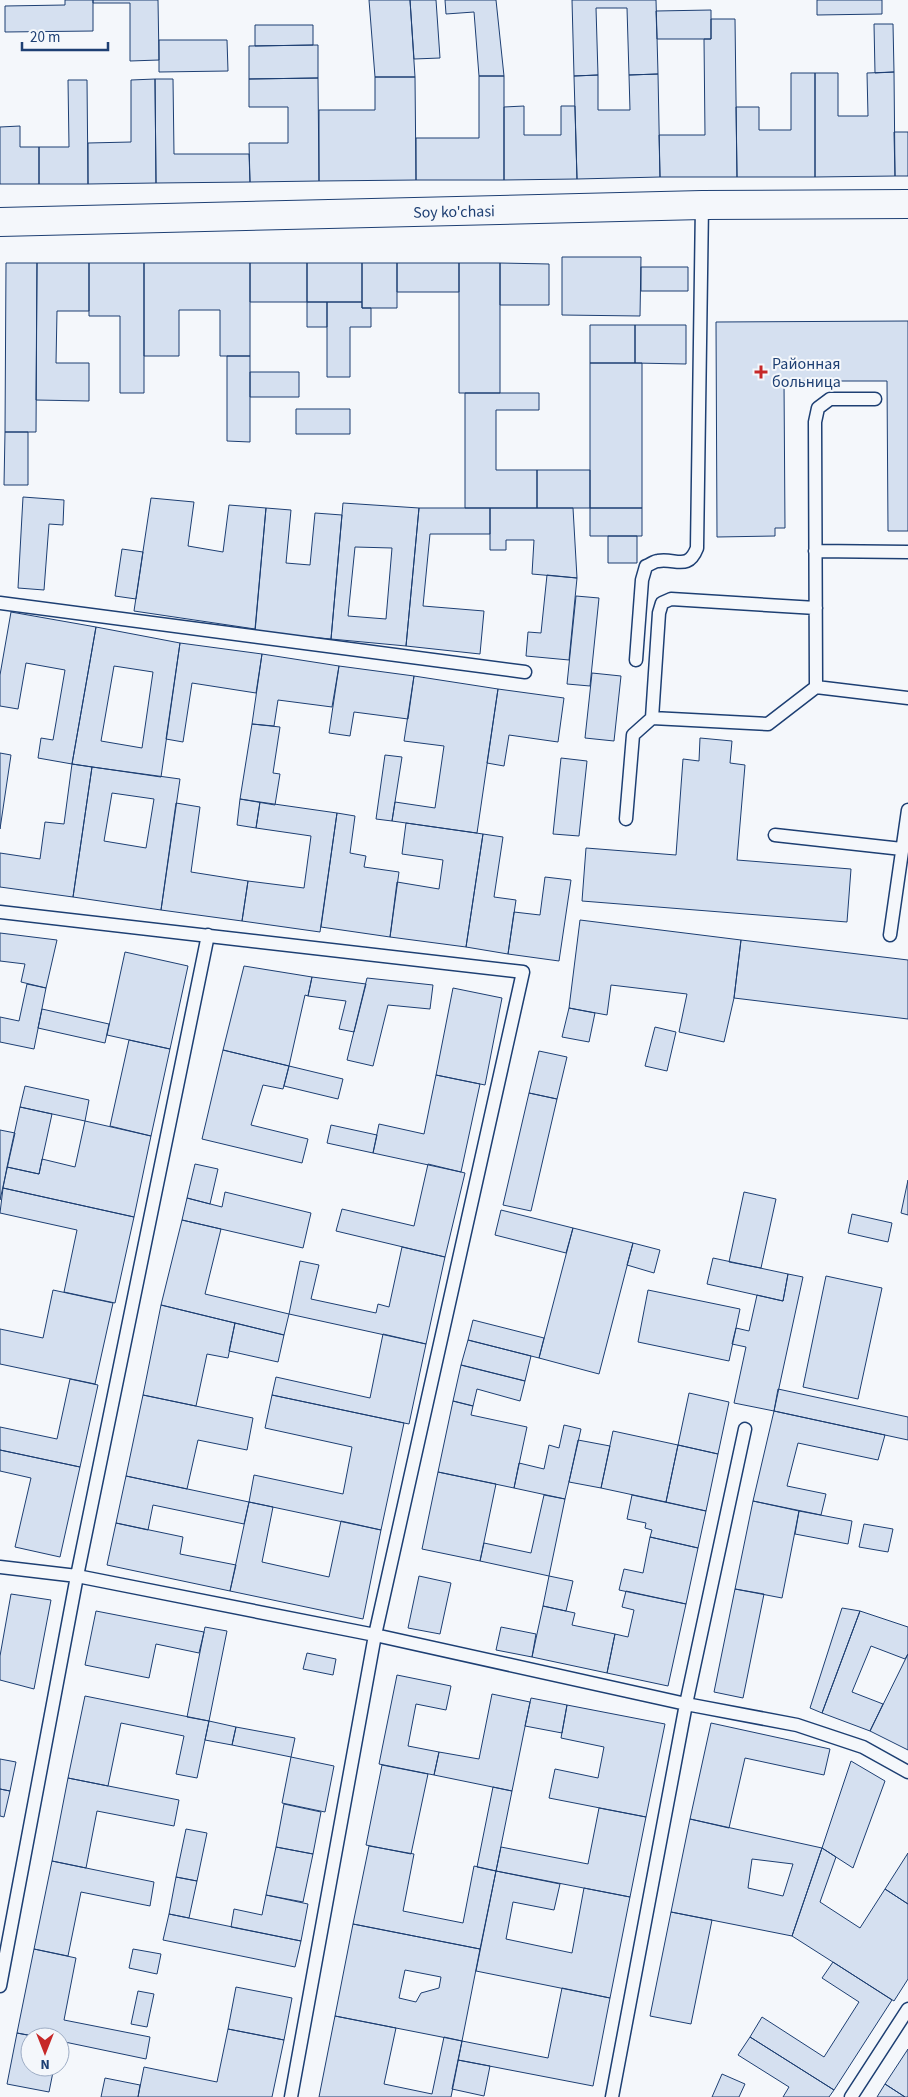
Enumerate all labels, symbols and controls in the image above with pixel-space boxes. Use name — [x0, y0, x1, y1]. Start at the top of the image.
scale bar — [22, 20, 109, 52]
text: 20 m — [30, 27, 60, 48]
street label: Soy ko'chasi — [413, 200, 495, 224]
place label: Районная больница — [772, 353, 841, 393]
marker: Районная больница — [754, 365, 768, 379]
north arrow — [20, 2027, 70, 2077]
text: N — [40, 2054, 50, 2074]

